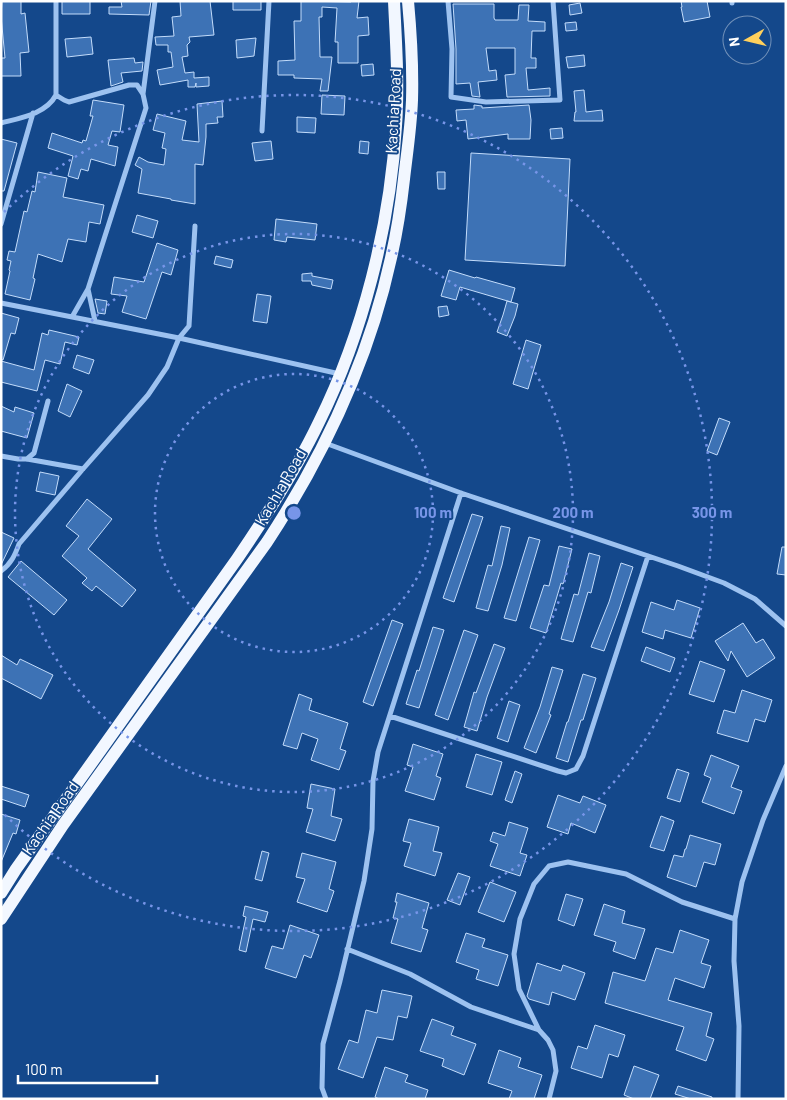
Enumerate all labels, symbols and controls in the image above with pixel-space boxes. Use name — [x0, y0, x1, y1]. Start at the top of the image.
north arrow — [722, 15, 772, 65]
text: N — [725, 36, 743, 48]
street label: Kachia Road — [381, 68, 404, 154]
street label: Kachia Road — [250, 445, 309, 529]
text: 100 m — [414, 503, 452, 521]
text: 200 m — [552, 503, 594, 521]
text: 300 m — [692, 503, 732, 521]
centre of rings — [285, 504, 303, 522]
street label: Kachia Road — [17, 777, 82, 858]
scale bar — [18, 1052, 156, 1084]
text: 100 m — [25, 1060, 63, 1078]

